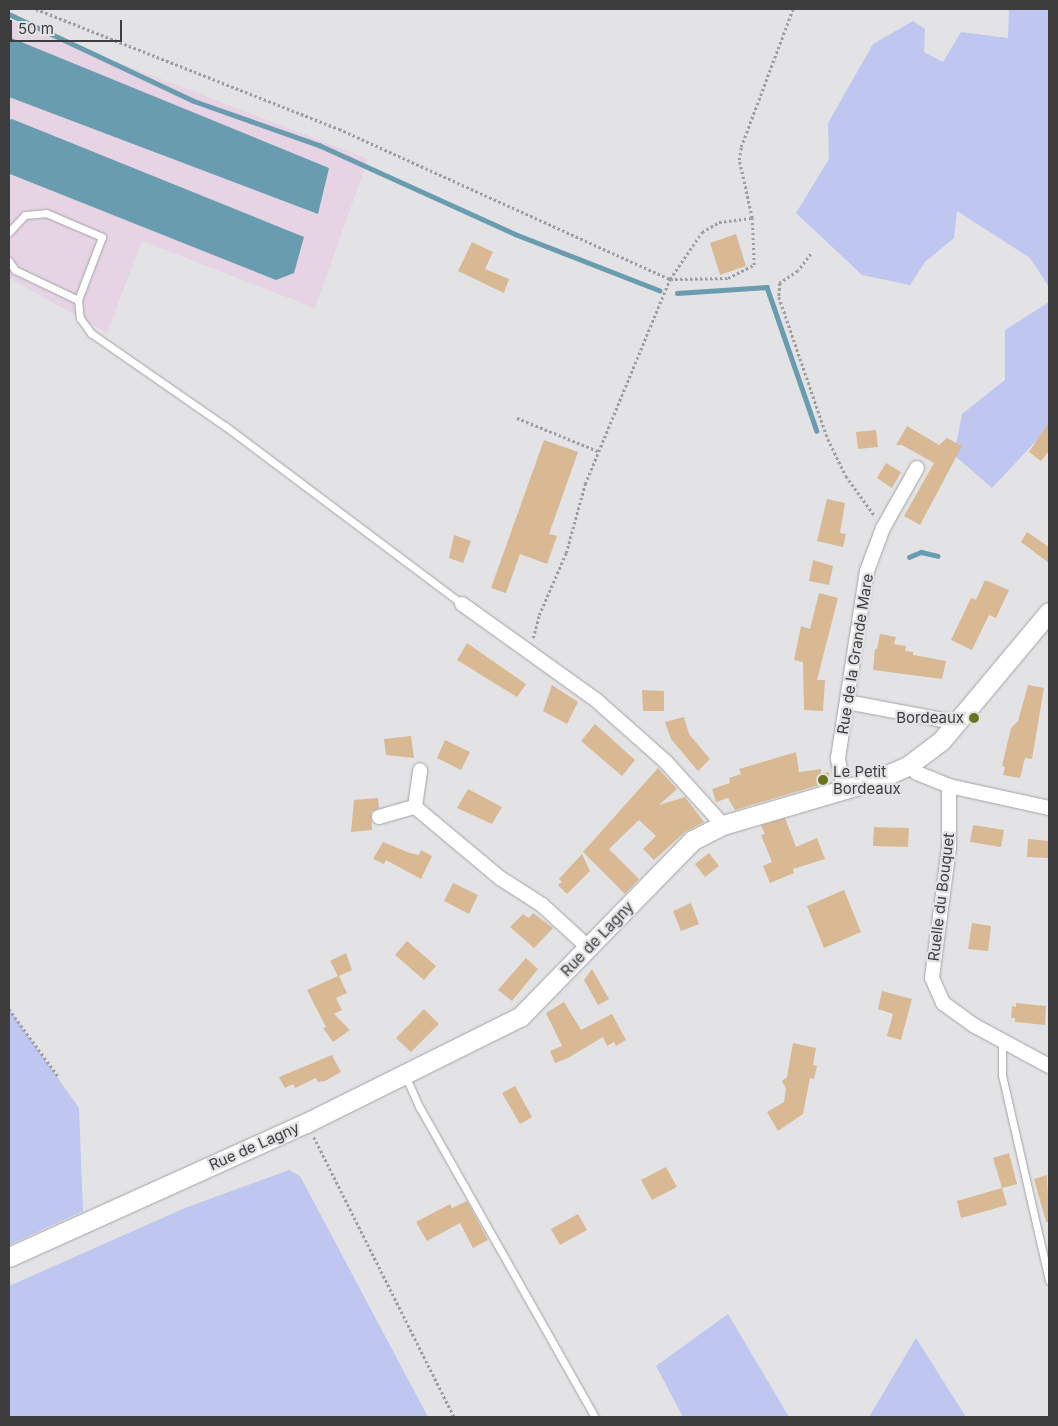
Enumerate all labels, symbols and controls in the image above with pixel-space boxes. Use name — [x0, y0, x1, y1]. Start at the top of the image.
scale bar — [12, 10, 125, 42]
text: 50 m — [18, 19, 54, 38]
street label: Rue de la Grande Mare — [833, 572, 877, 736]
place label: Bordeaux — [896, 709, 964, 727]
marker: Bordeaux — [968, 712, 980, 724]
place label: Le Petit Bordeaux — [833, 762, 901, 797]
marker: Le Petit Bordeaux — [817, 774, 829, 786]
street label: Ruelle du Bouquet — [924, 832, 958, 962]
street label: Rue de Lagny — [557, 898, 637, 980]
street label: Rue de Lagny — [206, 1118, 302, 1174]

